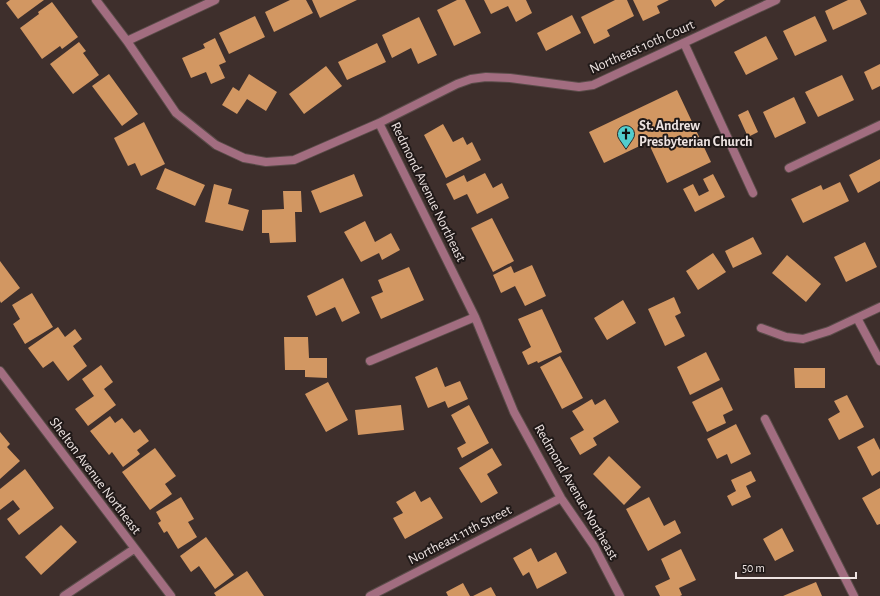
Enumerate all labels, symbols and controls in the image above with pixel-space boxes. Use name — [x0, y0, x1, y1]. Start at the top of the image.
street label: Northeast 10th Court — [587, 17, 697, 76]
place label: St. Andrew Presbyterian Church — [639, 119, 753, 149]
street label: Redmond Avenue Northeast — [388, 120, 468, 265]
church icon: St. Andrew Presbyterian Church — [616, 124, 636, 149]
street label: Shelton Avenue Northeast — [47, 415, 144, 537]
street label: Redmond Avenue Northeast — [532, 422, 621, 562]
street label: Northeast 11th Street — [406, 503, 514, 567]
scale bar — [736, 554, 856, 580]
text: 50 m — [742, 562, 765, 574]

